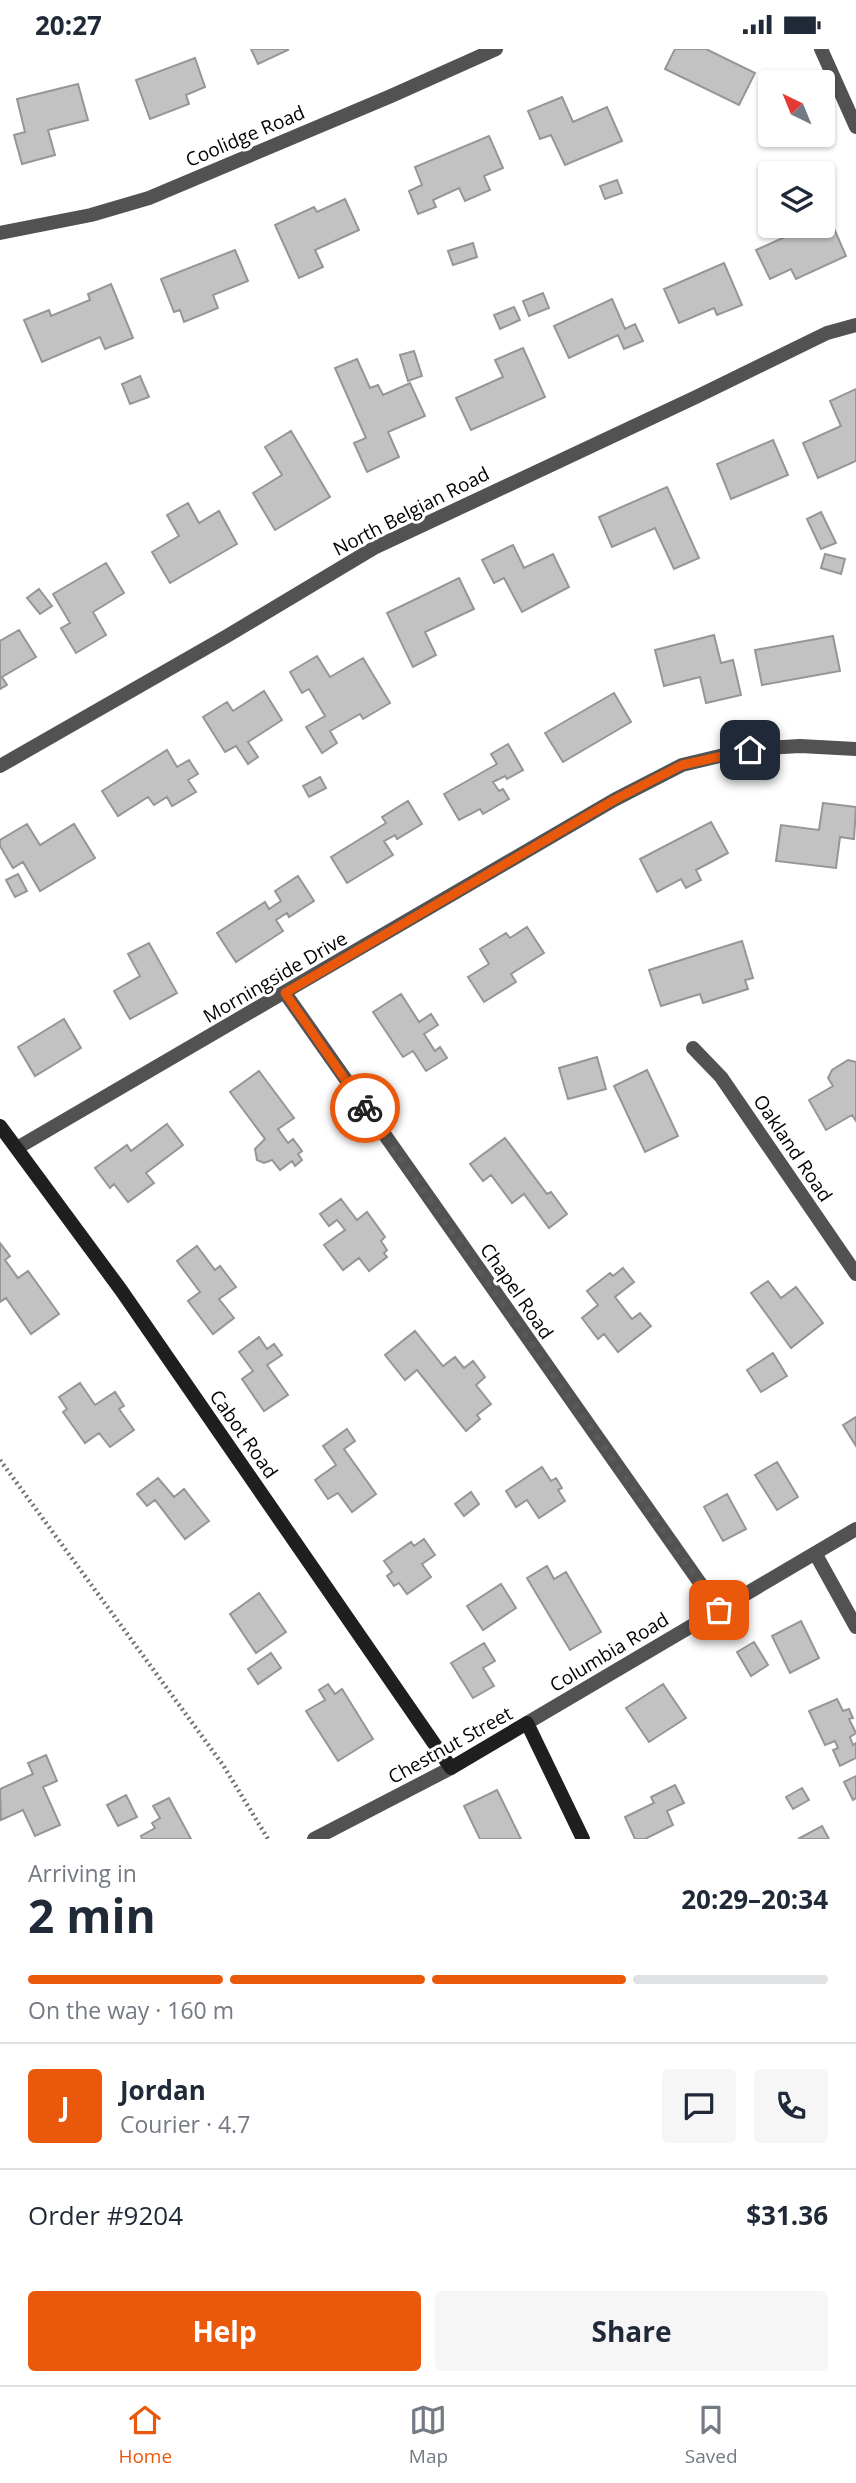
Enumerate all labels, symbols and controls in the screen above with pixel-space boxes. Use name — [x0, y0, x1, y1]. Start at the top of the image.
text: 20:27 — [35, 7, 102, 43]
north arrow — [758, 70, 835, 147]
map controls — [758, 70, 835, 238]
street label: Coolidge Road — [181, 99, 309, 173]
button: layers — [758, 161, 835, 238]
street label: North Belgian Road — [328, 460, 494, 562]
pin — [720, 720, 780, 780]
icon: home — [731, 731, 769, 769]
street label: Morningside Drive — [198, 925, 352, 1029]
courier — [330, 1073, 400, 1143]
icon: bike — [346, 1089, 384, 1127]
street label: Oakland Road — [747, 1089, 839, 1207]
street label: Chapel Road — [474, 1238, 560, 1344]
street label: Cabot Road — [204, 1385, 284, 1483]
pin — [689, 1580, 749, 1640]
icon: bag — [700, 1591, 738, 1629]
street label: Columbia Road — [545, 1606, 673, 1698]
street label: Chestnut Street — [383, 1700, 517, 1790]
text: Arriving in — [28, 1857, 137, 1889]
text: 20:29–20:34 — [681, 1881, 828, 1917]
text: 2 min — [28, 1884, 156, 1946]
text: On the way · 160 m — [28, 1994, 234, 2026]
button: chat — [662, 2069, 736, 2143]
button: phone — [754, 2069, 828, 2143]
text: Jordan — [120, 2072, 206, 2108]
text: J — [61, 2088, 69, 2124]
text: Courier · 4.7 — [120, 2108, 250, 2140]
text: Order #9204 — [28, 2197, 183, 2233]
text: $31.36 — [746, 2197, 828, 2233]
button: Help — [28, 2291, 421, 2371]
button: Share — [435, 2291, 828, 2371]
tab: Home — [118, 2401, 172, 2469]
tab: Map — [409, 2401, 448, 2469]
tab: Saved — [685, 2401, 738, 2469]

